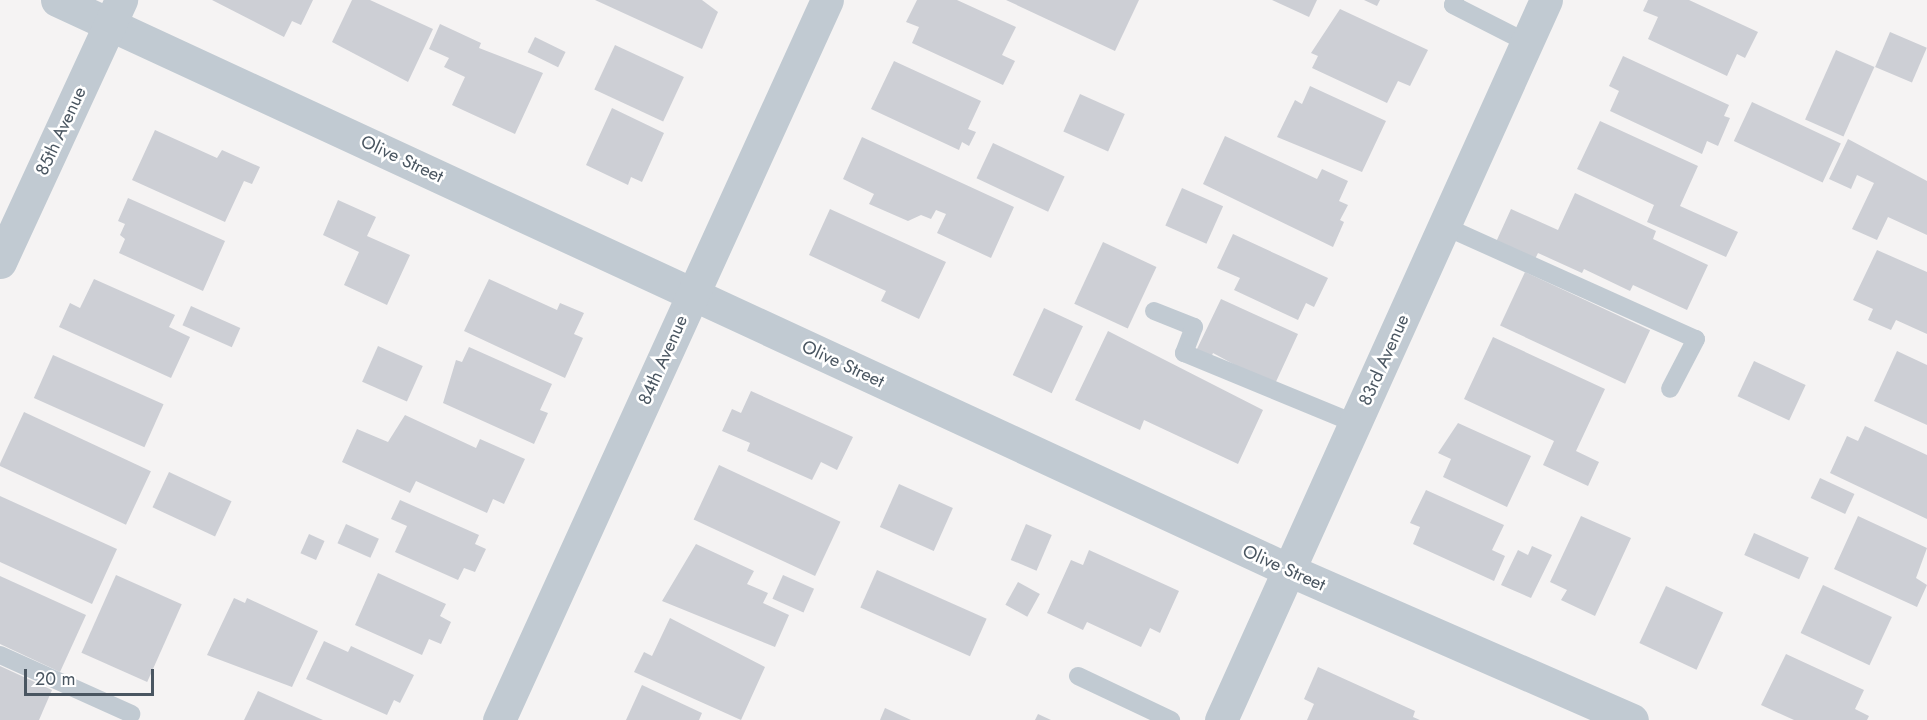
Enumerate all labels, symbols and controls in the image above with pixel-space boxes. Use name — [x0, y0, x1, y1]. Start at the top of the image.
street label: 85th Avenue — [31, 83, 91, 179]
street label: Olive Street — [357, 131, 447, 187]
street label: 83rd Avenue — [1354, 311, 1414, 409]
street label: 84th Avenue — [634, 312, 692, 408]
street label: Olive Street — [798, 336, 888, 392]
street label: Olive Street — [1239, 540, 1329, 596]
scale bar — [27, 657, 158, 695]
text: 20 m — [35, 666, 75, 692]

